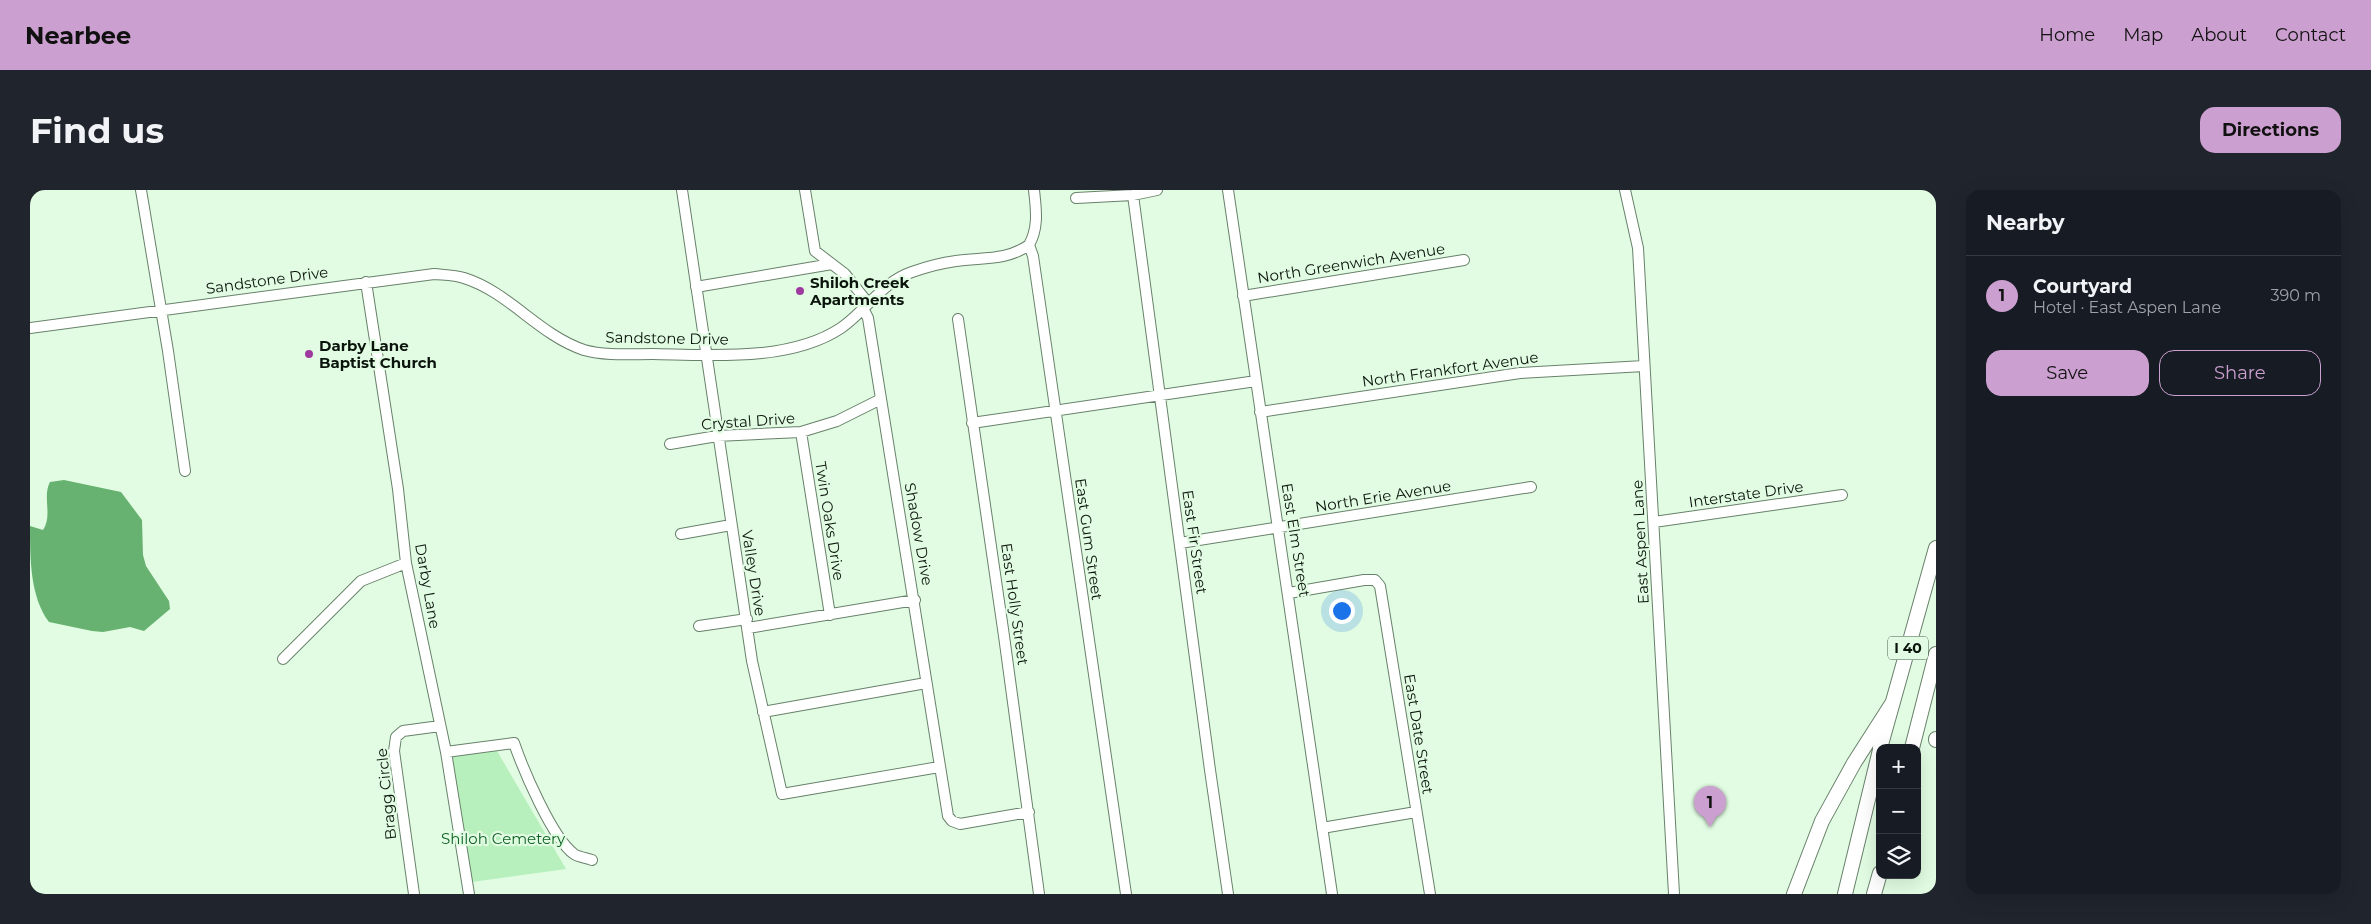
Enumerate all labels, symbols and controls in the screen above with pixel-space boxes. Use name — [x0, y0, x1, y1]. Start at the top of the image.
text: Nearbee — [25, 21, 131, 50]
text: Home — [2039, 24, 2095, 46]
text: Map — [2123, 24, 2163, 46]
text: About — [2191, 24, 2247, 46]
text: Contact — [2275, 24, 2346, 46]
button: Directions — [2200, 107, 2341, 153]
text: Find us — [30, 109, 164, 152]
text: Nearby — [1986, 210, 2065, 235]
street label: North Greenwich Avenue — [1256, 239, 1446, 287]
street label: Sandstone Drive — [205, 262, 329, 298]
place label: Shiloh Creek Apartments — [809, 273, 910, 309]
text: Courtyard — [2033, 275, 2132, 298]
marker: Shiloh Creek Apartments — [794, 285, 806, 297]
text: 1 — [1999, 286, 2005, 305]
text: 390 m — [2270, 286, 2321, 305]
text: Hotel · East Aspen Lane — [2033, 298, 2221, 317]
street label: Sandstone Drive — [605, 327, 729, 349]
place label: Darby Lane Baptist Church — [319, 336, 437, 372]
street label: North Frankfort Avenue — [1361, 347, 1539, 391]
marker: Darby Lane Baptist Church — [303, 348, 315, 360]
button: Save — [1986, 350, 2149, 396]
button: Share — [2159, 350, 2321, 396]
street label: Crystal Drive — [701, 408, 795, 434]
street label: Twin Oaks Drive — [811, 460, 849, 582]
street label: North Erie Avenue — [1314, 476, 1452, 516]
street label: East Gum Street — [1071, 477, 1107, 601]
street label: Interstate Drive — [1687, 477, 1805, 511]
street label: East Aspen Lane — [1627, 479, 1653, 605]
street label: Shadow Drive — [901, 481, 937, 587]
street label: East Elm Street — [1278, 482, 1314, 598]
street label: East Fir Street — [1178, 489, 1212, 595]
street label: Valley Drive — [738, 529, 770, 617]
street label: Darby Lane — [411, 542, 445, 630]
street label: East Holly Street — [997, 542, 1033, 666]
your location — [1329, 598, 1355, 624]
road number: I 40 — [1888, 636, 1928, 659]
street label: East Date Street — [1400, 673, 1438, 795]
map controls — [1876, 744, 1921, 879]
button: + — [1876, 744, 1921, 789]
street label: Bragg Circle — [372, 747, 400, 841]
pin: 1 — [1694, 786, 1726, 827]
button: − — [1876, 789, 1921, 834]
park label: Shiloh Cemetery — [441, 829, 566, 848]
button: layers — [1876, 834, 1921, 879]

